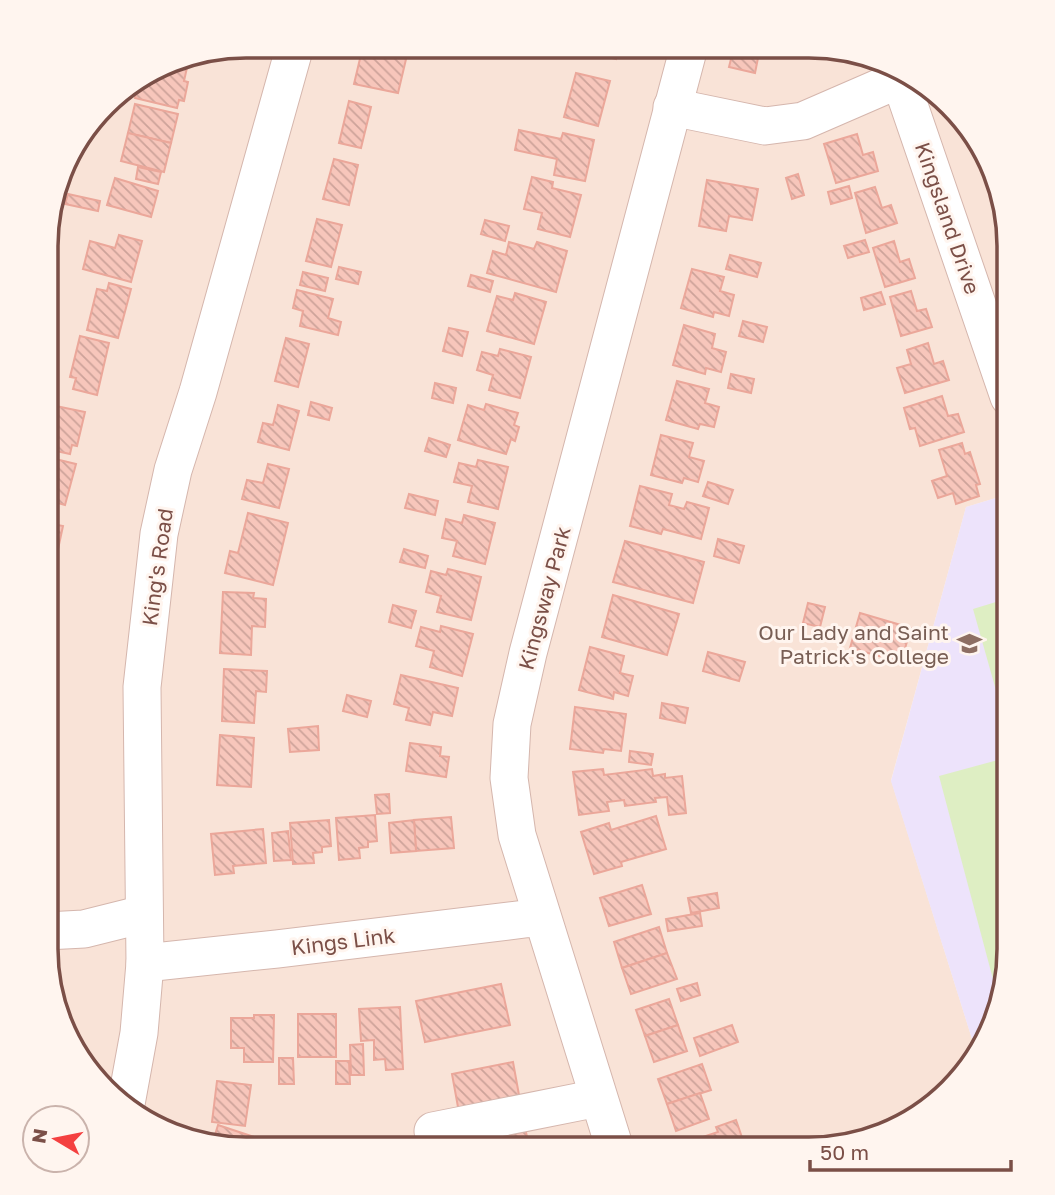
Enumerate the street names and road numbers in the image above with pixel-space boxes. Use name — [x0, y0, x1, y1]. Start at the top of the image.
street label: Kingsland Drive — [910, 139, 986, 297]
street label: King's Road — [136, 507, 178, 627]
street label: Kingsway Park — [512, 523, 576, 673]
street label: Kings Link — [289, 922, 397, 960]

